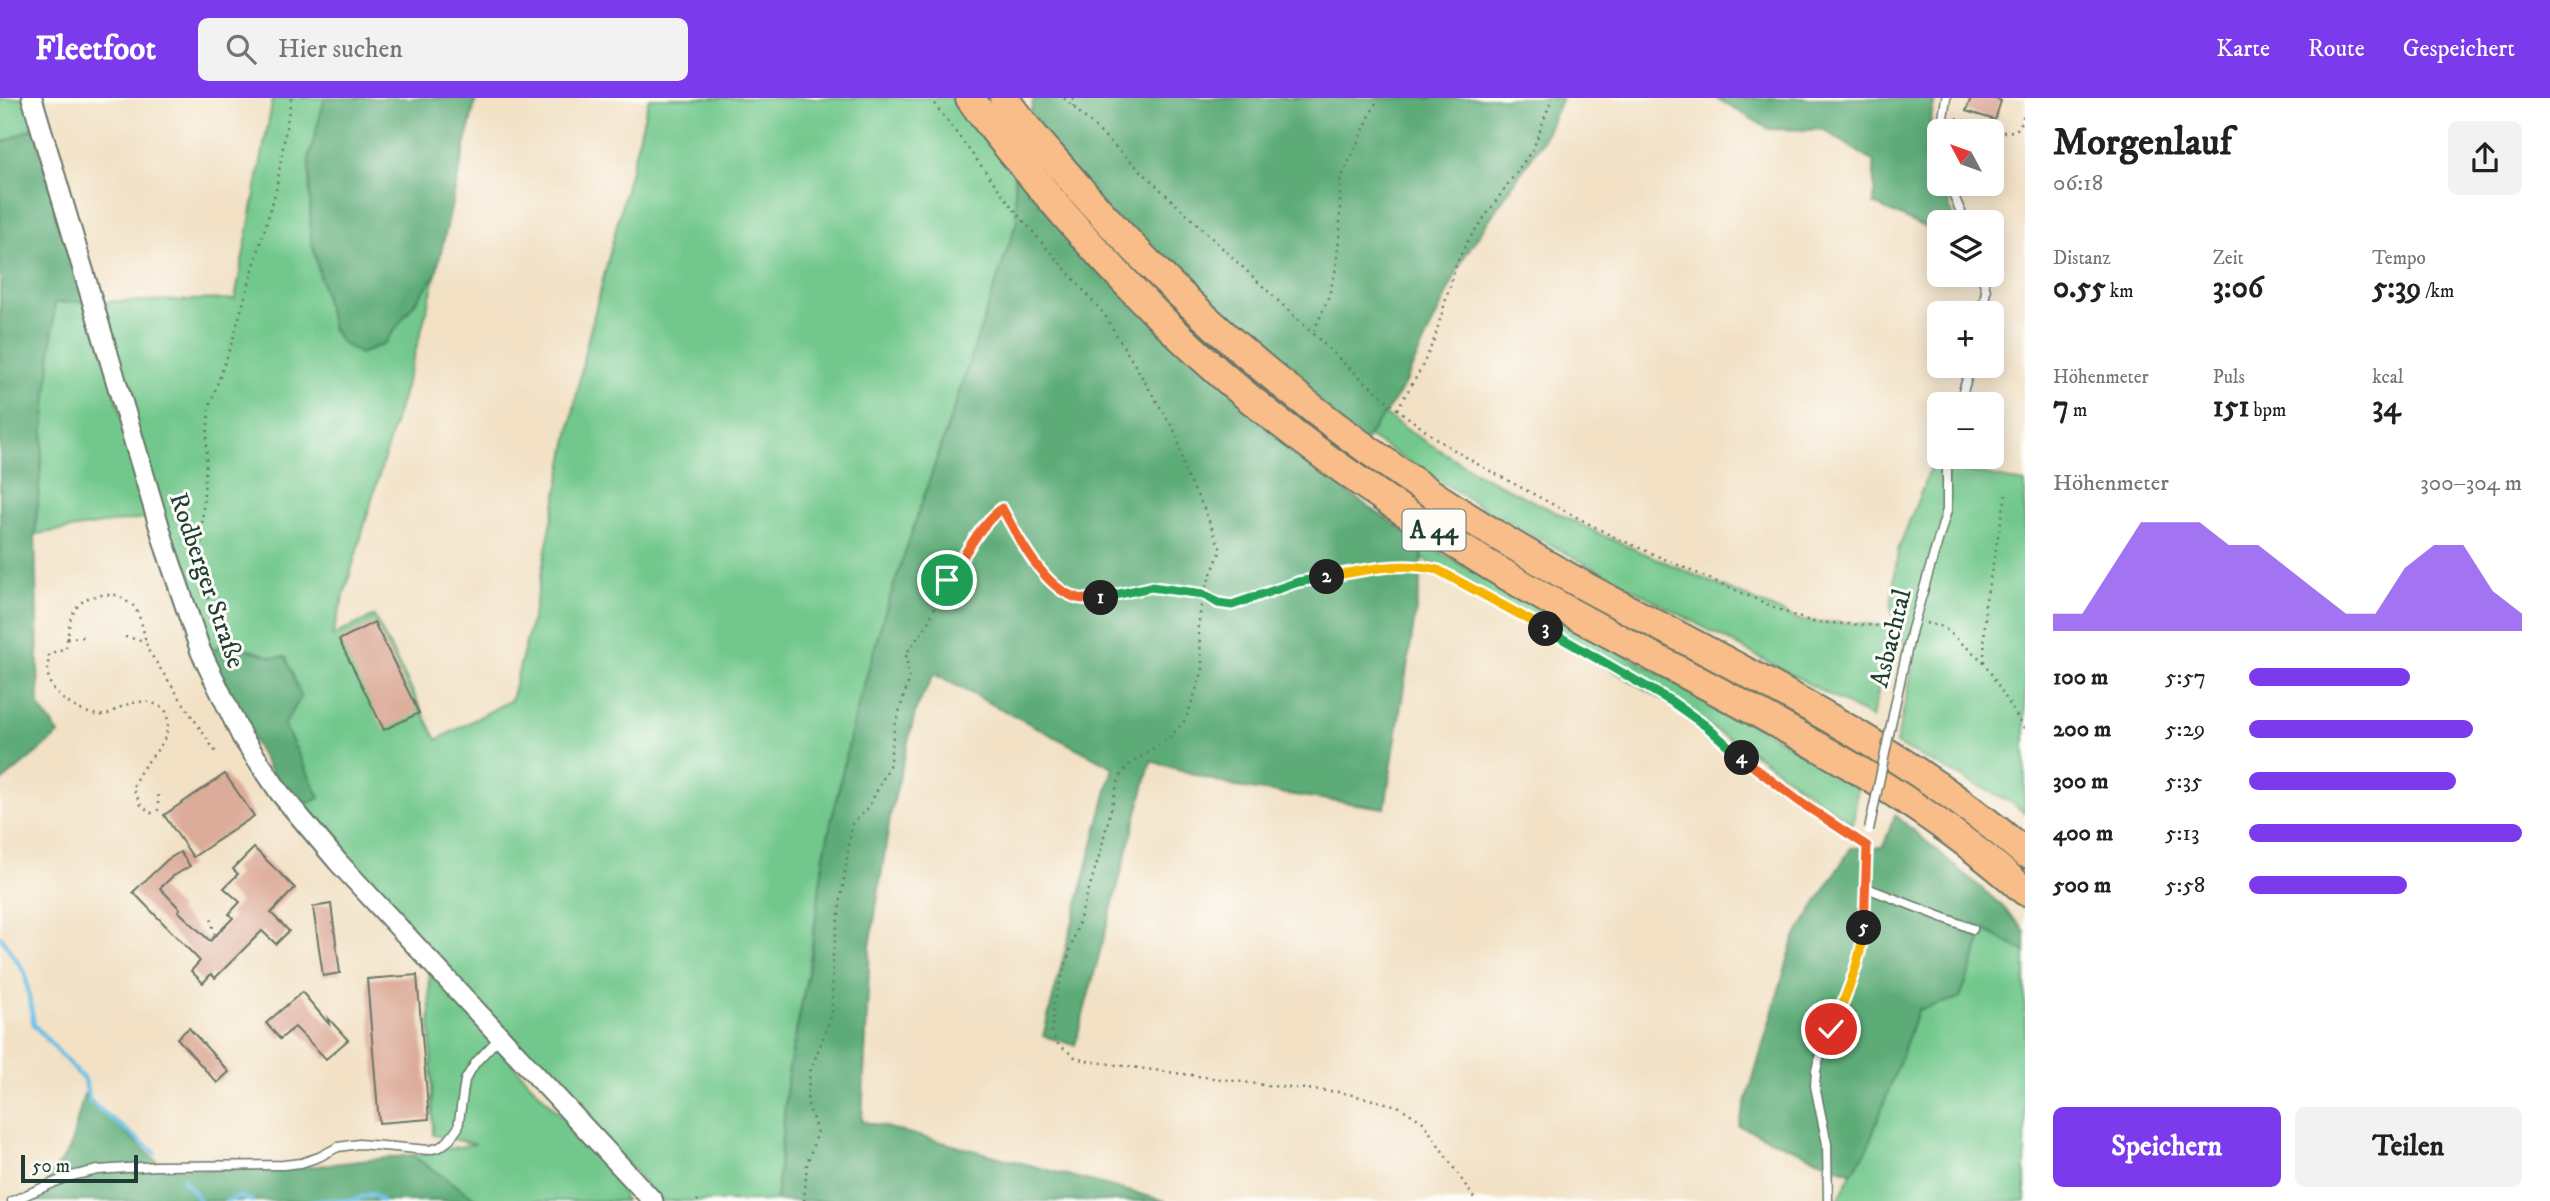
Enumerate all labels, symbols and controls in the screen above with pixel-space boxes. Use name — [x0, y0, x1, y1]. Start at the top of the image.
search box — [198, 18, 688, 81]
text: Fleetfoot — [35, 29, 156, 70]
icon: search — [222, 30, 260, 68]
text: Hier suchen — [278, 33, 403, 66]
text: Karte — [2216, 34, 2270, 64]
text: Route — [2308, 34, 2365, 64]
text: Gespeichert — [2403, 34, 2515, 64]
north arrow — [1927, 119, 2004, 196]
map controls — [1927, 119, 2004, 469]
text: Morgenlauf — [2053, 119, 2232, 167]
button: share — [2448, 121, 2522, 195]
text: 06:18 — [2053, 169, 2103, 198]
button: layers — [1927, 210, 2004, 287]
text: Distanz — [2053, 247, 2111, 270]
text: Zeit — [2213, 247, 2244, 270]
text: Tempo — [2372, 247, 2426, 270]
text: 0.55 — [2053, 270, 2106, 307]
text: 3:06 — [2213, 270, 2263, 307]
text: 5:39 — [2372, 270, 2421, 307]
text: km — [2106, 280, 2134, 303]
text: /km — [2421, 280, 2454, 303]
button: + — [1927, 301, 2004, 378]
text: Höhenmeter — [2053, 366, 2149, 389]
text: Puls — [2213, 366, 2245, 389]
text: kcal — [2372, 366, 2404, 389]
text: 7 — [2053, 389, 2069, 426]
text: 151 — [2213, 389, 2249, 426]
text: 34 — [2372, 389, 2401, 426]
button: − — [1927, 392, 2004, 469]
text: m — [2069, 399, 2087, 422]
text: bpm — [2249, 399, 2286, 422]
text: Höhenmeter — [2053, 469, 2169, 498]
text: 300–304 m — [2420, 469, 2522, 498]
street label: Rodberger Straße — [161, 488, 252, 672]
road number: A 44 — [1402, 510, 1466, 550]
pin — [917, 550, 977, 610]
pin: 2 — [1310, 560, 1344, 594]
icon: arrive — [928, 561, 966, 599]
text: 2 — [1322, 565, 1331, 588]
pin: 1 — [1084, 580, 1118, 616]
text: 1 — [1097, 586, 1104, 609]
street label: Asbachtal — [1863, 586, 1920, 691]
pin: 3 — [1528, 612, 1564, 646]
text: 3 — [1542, 617, 1549, 640]
text: 100 m — [2053, 663, 2108, 692]
text: 5:57 — [2165, 663, 2206, 692]
text: 200 m — [2053, 715, 2111, 744]
text: 5:29 — [2165, 715, 2205, 744]
pin: 4 — [1724, 740, 1760, 776]
text: 4 — [1736, 746, 1747, 769]
text: 300 m — [2053, 767, 2109, 796]
text: 5:35 — [2165, 767, 2202, 796]
text: 400 m — [2053, 819, 2113, 848]
text: 5:13 — [2165, 819, 2199, 848]
text: 500 m — [2053, 871, 2111, 900]
text: 5:58 — [2165, 871, 2205, 900]
pin: 5 — [1846, 910, 1882, 946]
text: 5 — [1859, 916, 1868, 939]
pin — [1801, 999, 1861, 1059]
icon: check — [1812, 1010, 1850, 1048]
button: Speichern — [2053, 1107, 2281, 1187]
button: Teilen — [2295, 1107, 2522, 1187]
scale bar — [21, 1152, 138, 1184]
text: 50 m — [32, 1155, 70, 1178]

